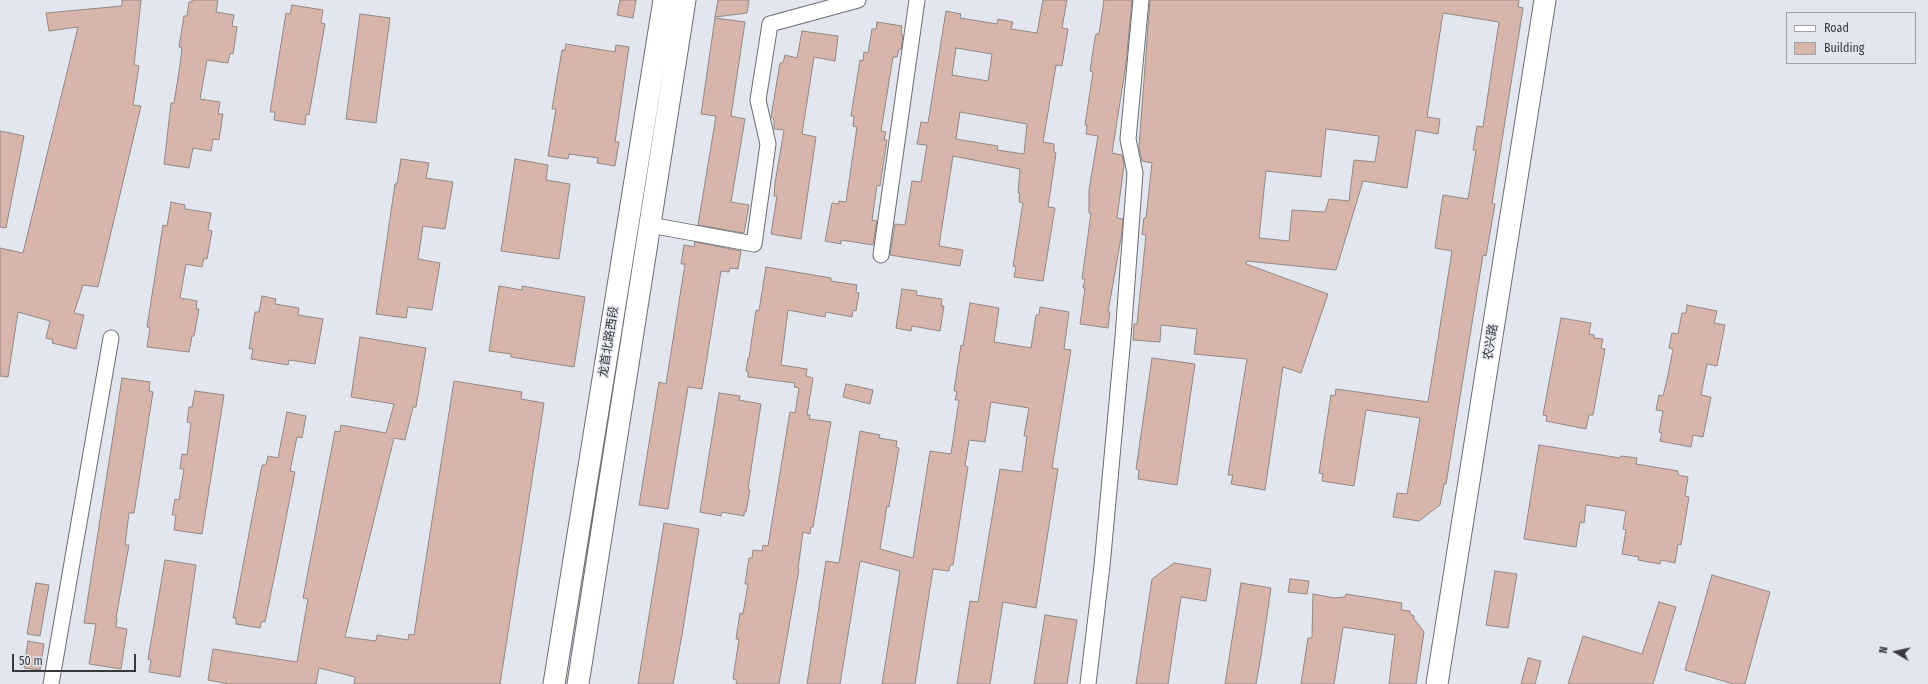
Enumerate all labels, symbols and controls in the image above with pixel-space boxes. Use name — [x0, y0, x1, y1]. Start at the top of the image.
legend — [1786, 12, 1916, 64]
text: Road — [1824, 21, 1849, 35]
text: Building — [1824, 41, 1864, 55]
street label: 龙首北路西段 — [596, 305, 622, 379]
street label: 农兴路 — [1481, 323, 1501, 361]
north arrow — [1876, 632, 1916, 672]
scale bar — [14, 646, 138, 672]
text: N — [1877, 646, 1891, 654]
text: 50 m — [19, 654, 43, 668]

